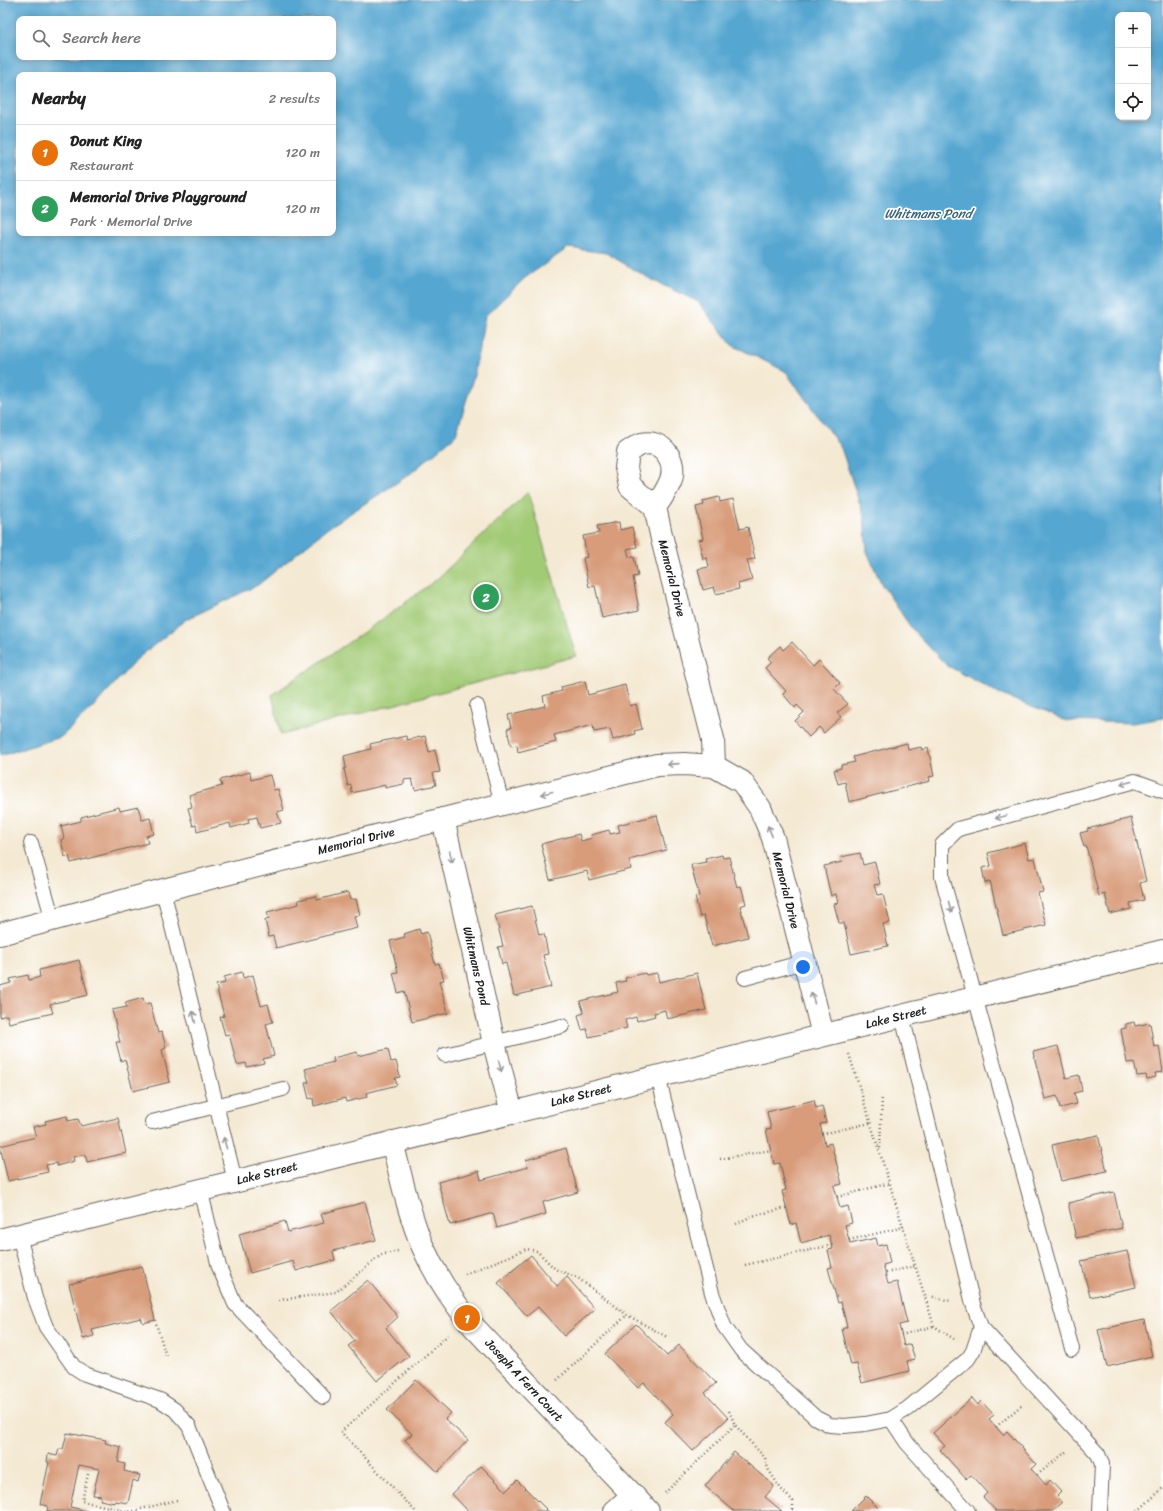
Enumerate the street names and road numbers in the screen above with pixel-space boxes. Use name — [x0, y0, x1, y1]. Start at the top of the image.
street label: Memorial Drive — [652, 537, 692, 619]
street label: Memorial Drive — [315, 821, 397, 861]
street label: Memorial Drive — [766, 849, 806, 931]
street label: Whitmans Pond — [456, 924, 496, 1009]
street label: Lake Street — [863, 999, 929, 1035]
street label: Lake Street — [548, 1077, 614, 1113]
street label: Lake Street — [234, 1155, 300, 1191]
street label: Joseph A Fern Court — [479, 1332, 569, 1427]

